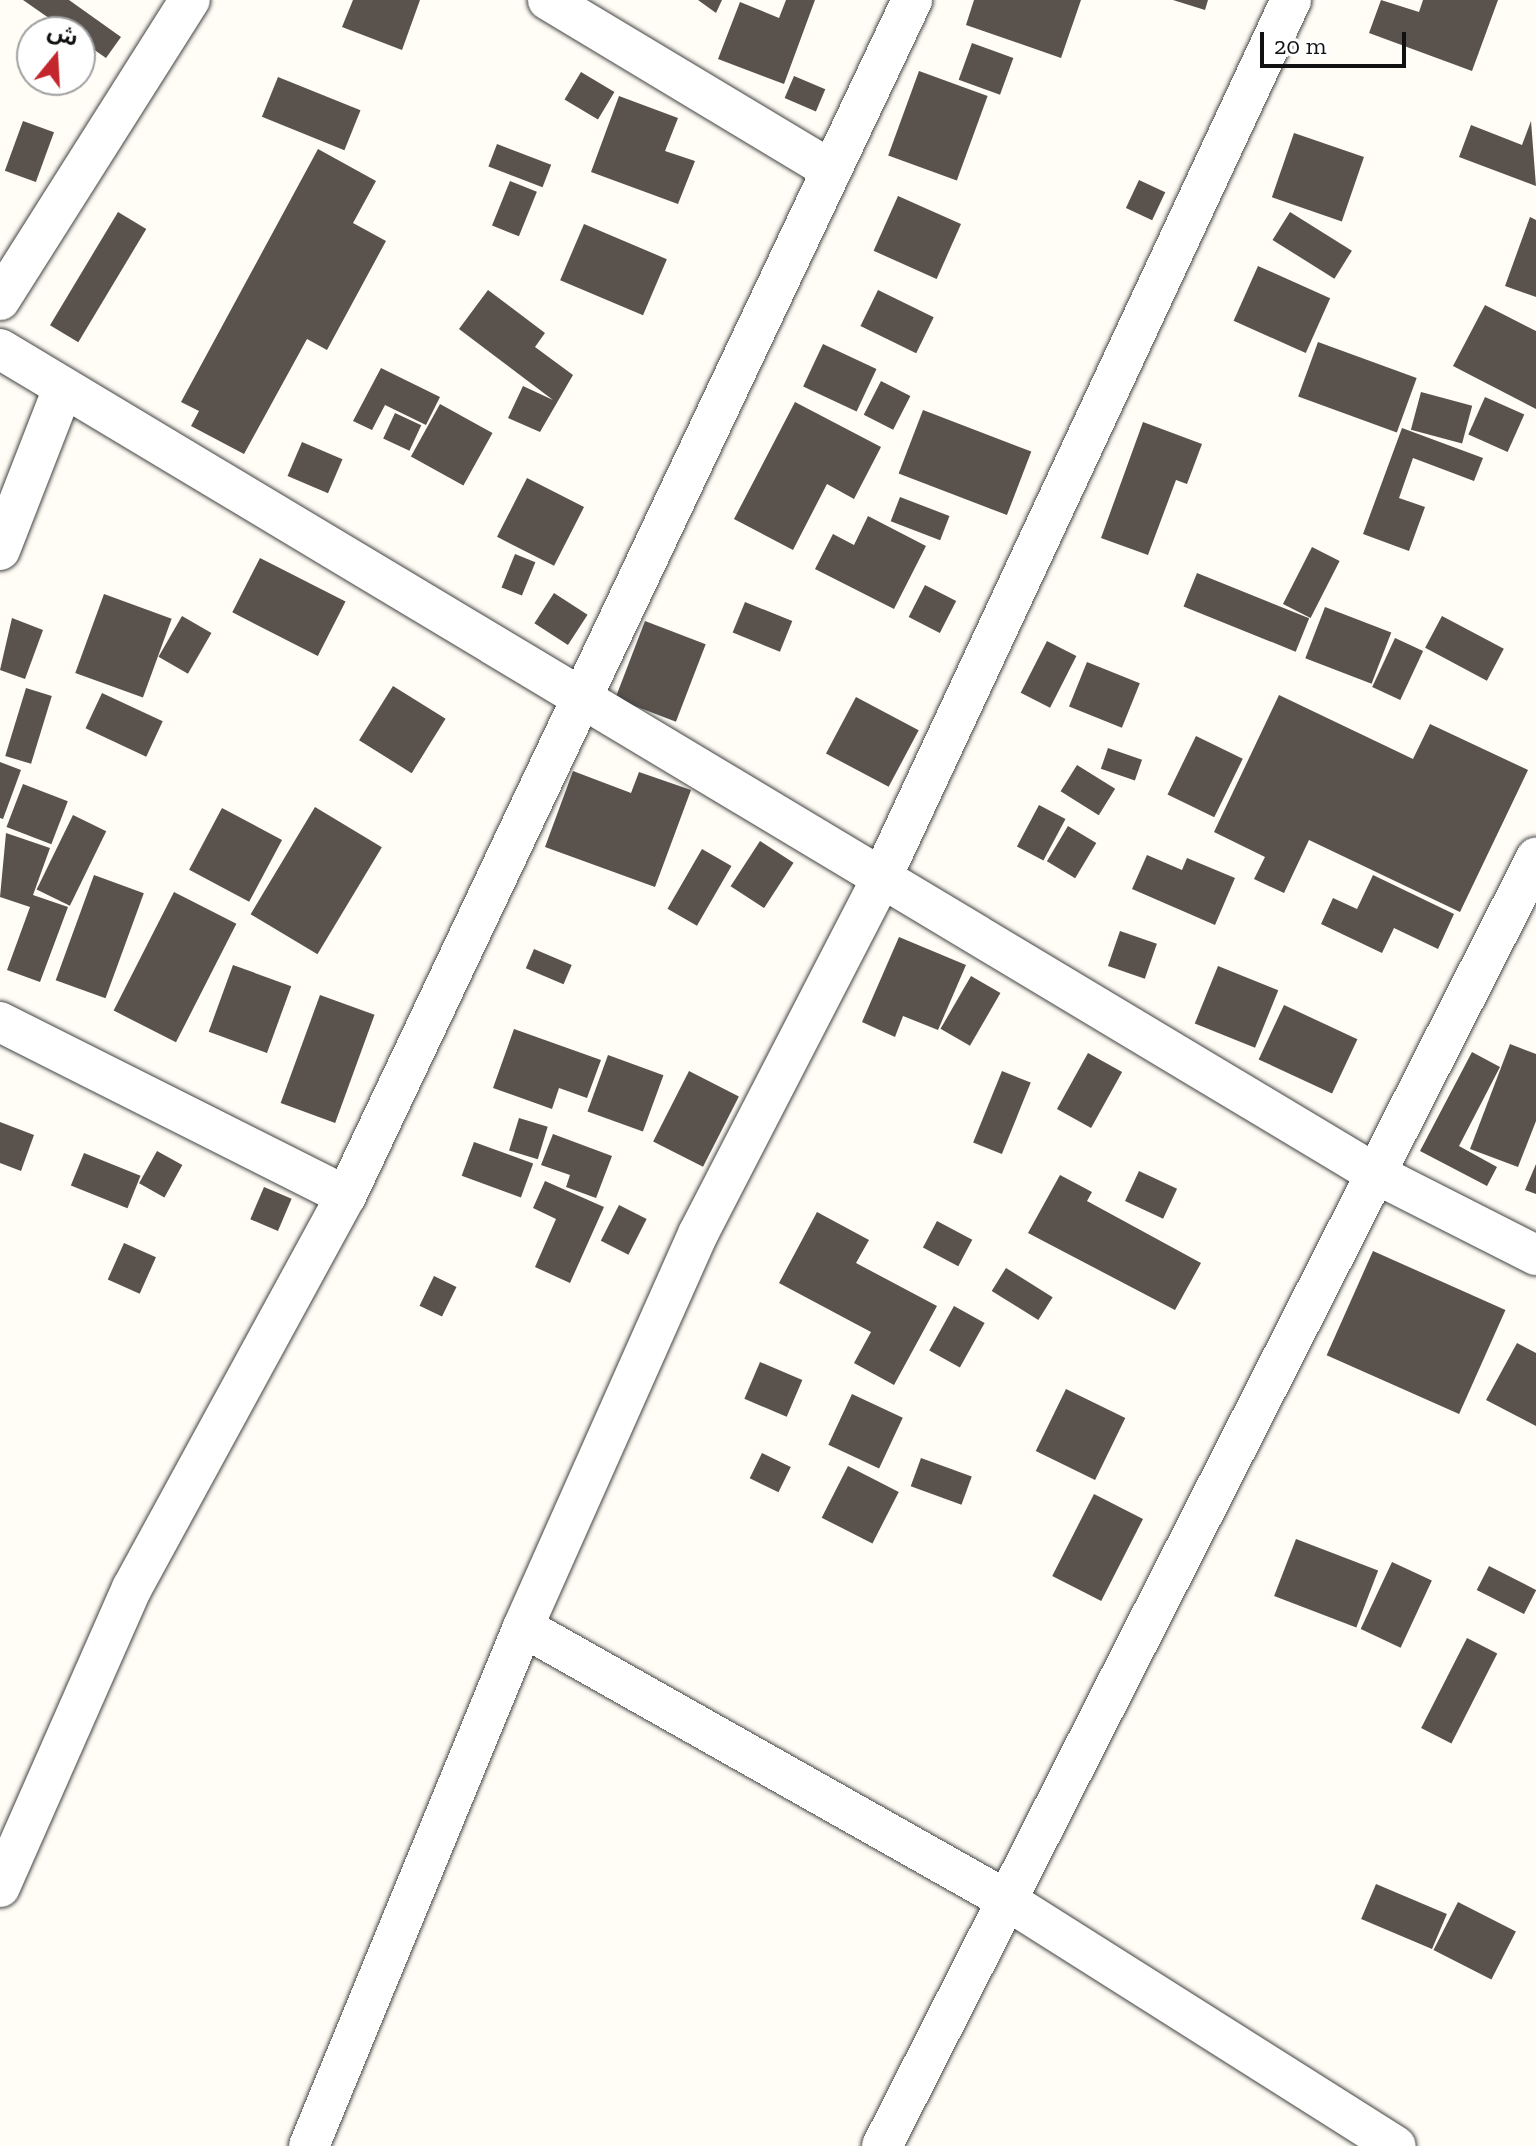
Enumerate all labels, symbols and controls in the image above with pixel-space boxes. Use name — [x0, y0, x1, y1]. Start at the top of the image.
north arrow — [16, 16, 96, 96]
scale bar — [1264, 16, 1410, 66]
text: ش — [44, 17, 81, 52]
text: 20 m — [1274, 31, 1326, 60]

